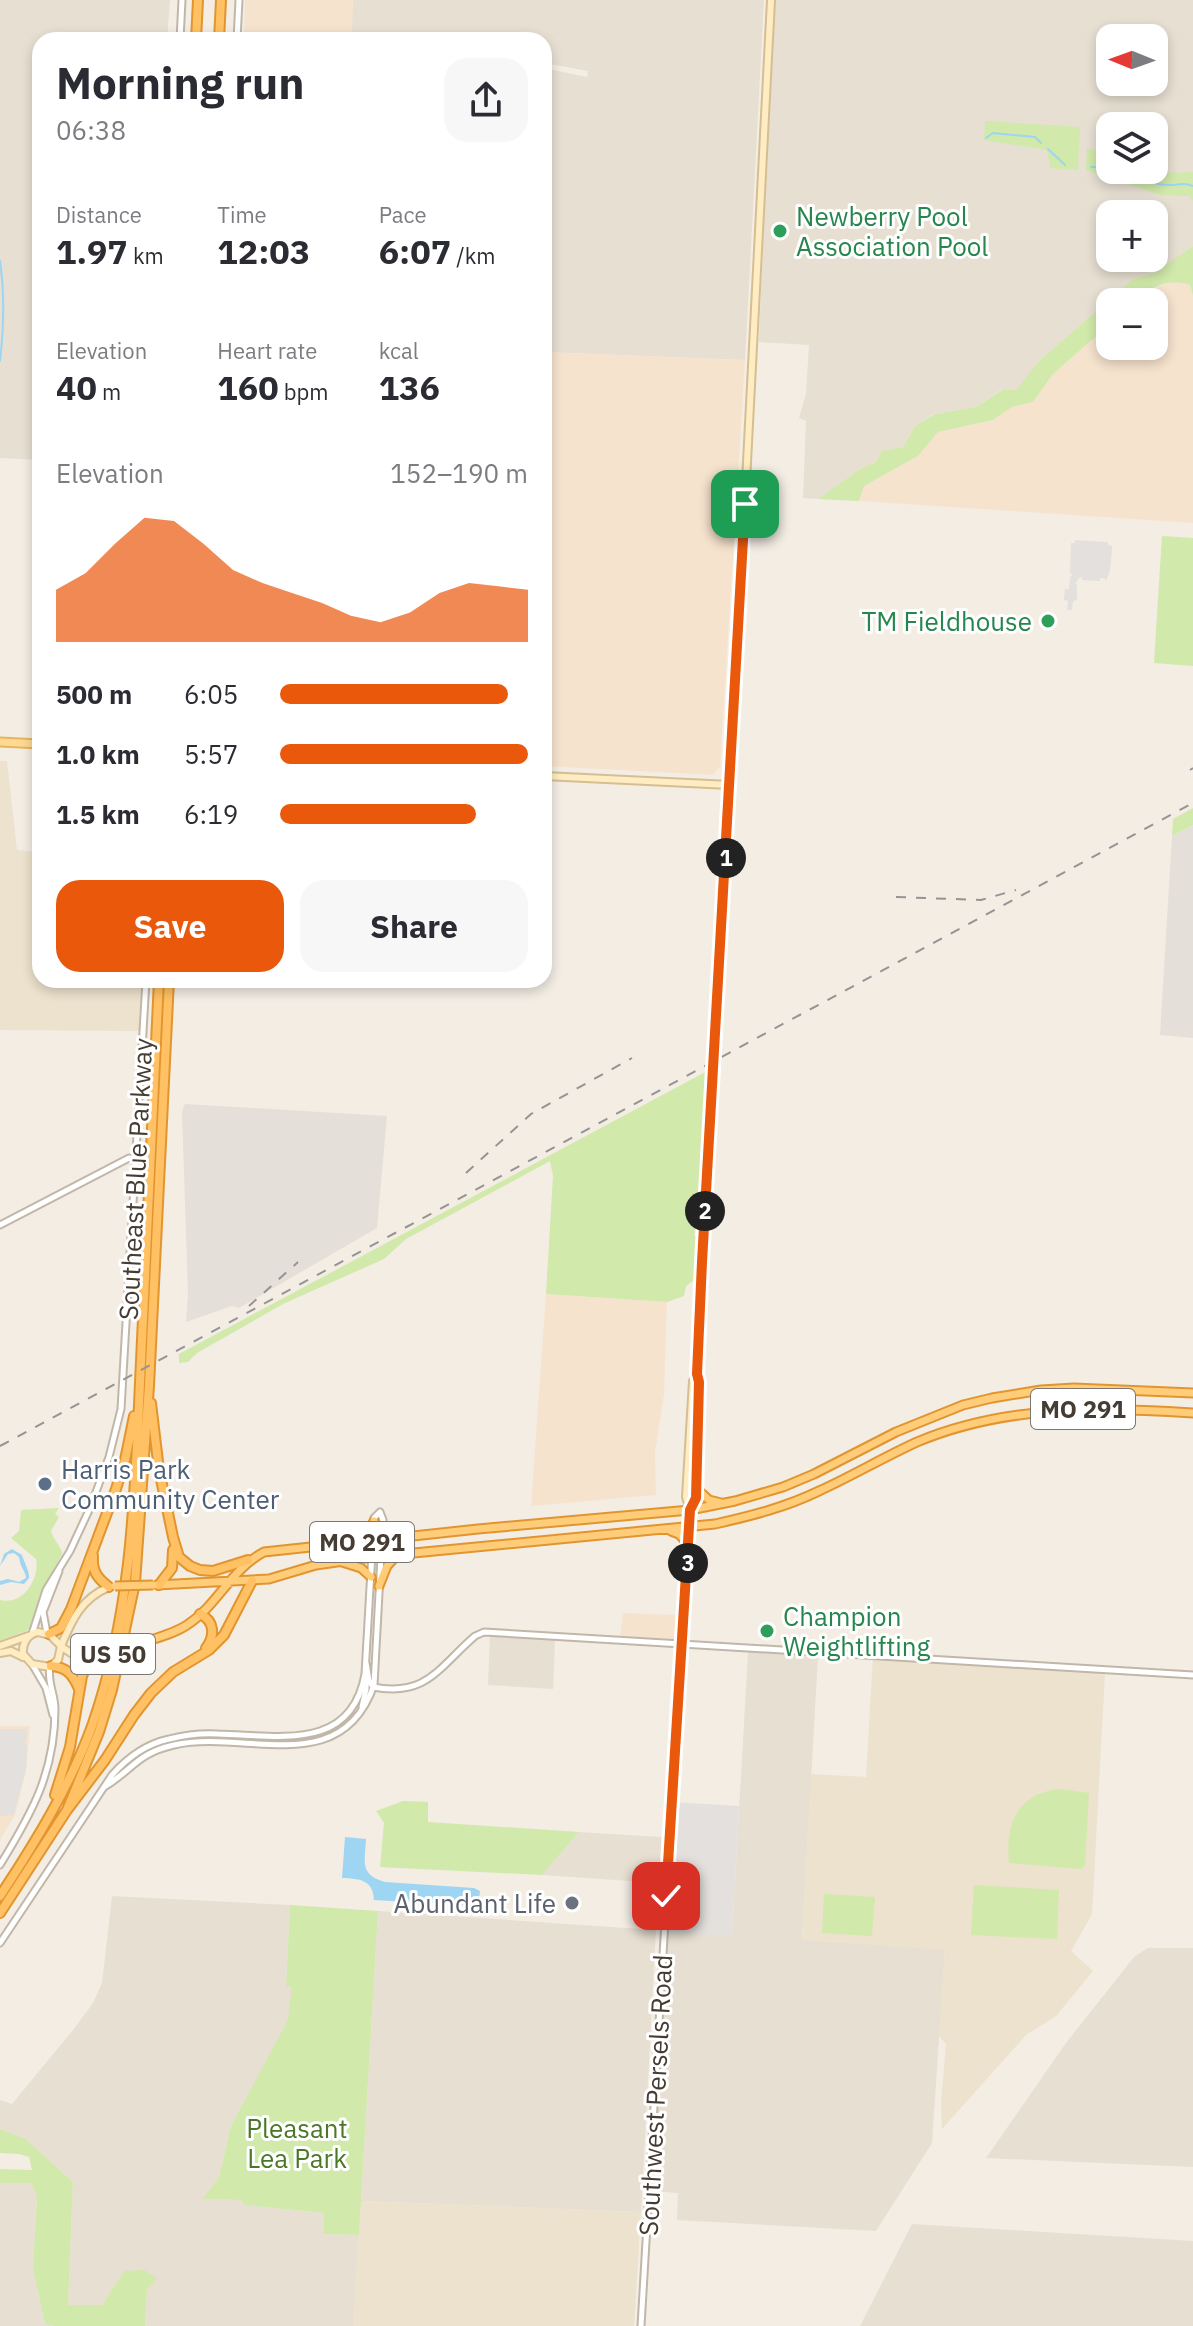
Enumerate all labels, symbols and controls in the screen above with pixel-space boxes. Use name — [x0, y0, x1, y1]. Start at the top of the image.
north arrow — [1096, 24, 1168, 96]
map controls — [1096, 24, 1168, 360]
text: Morning run — [56, 54, 305, 111]
button: share — [444, 58, 528, 142]
button: layers — [1096, 112, 1168, 184]
text: 06:38 — [56, 113, 126, 147]
place label: Newberry Pool Association Pool — [796, 199, 988, 263]
text: Distance — [56, 200, 142, 229]
text: Time — [217, 200, 267, 229]
text: Pace — [379, 200, 427, 229]
button: + — [1096, 200, 1168, 272]
marker: Newberry Pool Association Pool — [771, 222, 789, 240]
text: 1.97 — [56, 229, 128, 273]
text: 12:03 — [217, 229, 310, 273]
text: 6:07 — [379, 229, 451, 273]
text: km — [128, 241, 164, 270]
text: /km — [451, 241, 496, 270]
button: − — [1096, 288, 1168, 360]
text: Elevation — [56, 336, 147, 365]
text: Heart rate — [217, 336, 317, 365]
text: kcal — [379, 336, 419, 365]
text: 40 — [56, 365, 97, 409]
text: 160 — [217, 365, 279, 409]
text: 136 — [379, 365, 440, 409]
text: m — [97, 377, 121, 406]
text: bpm — [279, 377, 328, 406]
text: Elevation — [56, 456, 164, 490]
text: 152–190 m — [390, 456, 528, 490]
pin — [711, 470, 779, 538]
icon: arrive — [723, 482, 767, 526]
place label: TM Fieldhouse — [861, 604, 1032, 638]
marker: TM Fieldhouse — [1039, 612, 1057, 630]
text: 500 m — [56, 677, 132, 711]
text: 6:05 — [184, 677, 238, 711]
text: 1.0 km — [56, 737, 140, 771]
text: 5:57 — [184, 737, 238, 771]
text: 1.5 km — [56, 797, 140, 831]
text: 6:19 — [184, 797, 238, 831]
pin: 1 — [706, 838, 746, 878]
text: 1 — [719, 843, 733, 872]
button: Save — [56, 880, 284, 972]
button: Share — [300, 880, 528, 972]
street label: Southeast Blue Parkway — [111, 1037, 159, 1321]
pin: 2 — [685, 1191, 725, 1231]
text: 2 — [698, 1196, 712, 1225]
road number: MO 291 — [1031, 1389, 1135, 1429]
place label: Harris Park Community Center — [61, 1452, 280, 1516]
marker: Harris Park Community Center — [36, 1475, 54, 1493]
road number: MO 291 — [310, 1522, 414, 1562]
pin: 3 — [668, 1543, 708, 1583]
text: 3 — [681, 1548, 695, 1577]
place label: Champion Weightlifting — [783, 1599, 931, 1663]
marker: Champion Weightlifting — [758, 1622, 776, 1640]
road number: US 50 — [71, 1634, 155, 1674]
pin — [632, 1862, 700, 1930]
icon: check — [644, 1874, 688, 1918]
place label: Abundant Life — [394, 1886, 556, 1920]
marker: Abundant Life — [563, 1894, 581, 1912]
street label: Southwest Persels Road — [631, 1953, 679, 2237]
park label: Pleasant Lea Park — [246, 2111, 348, 2175]

